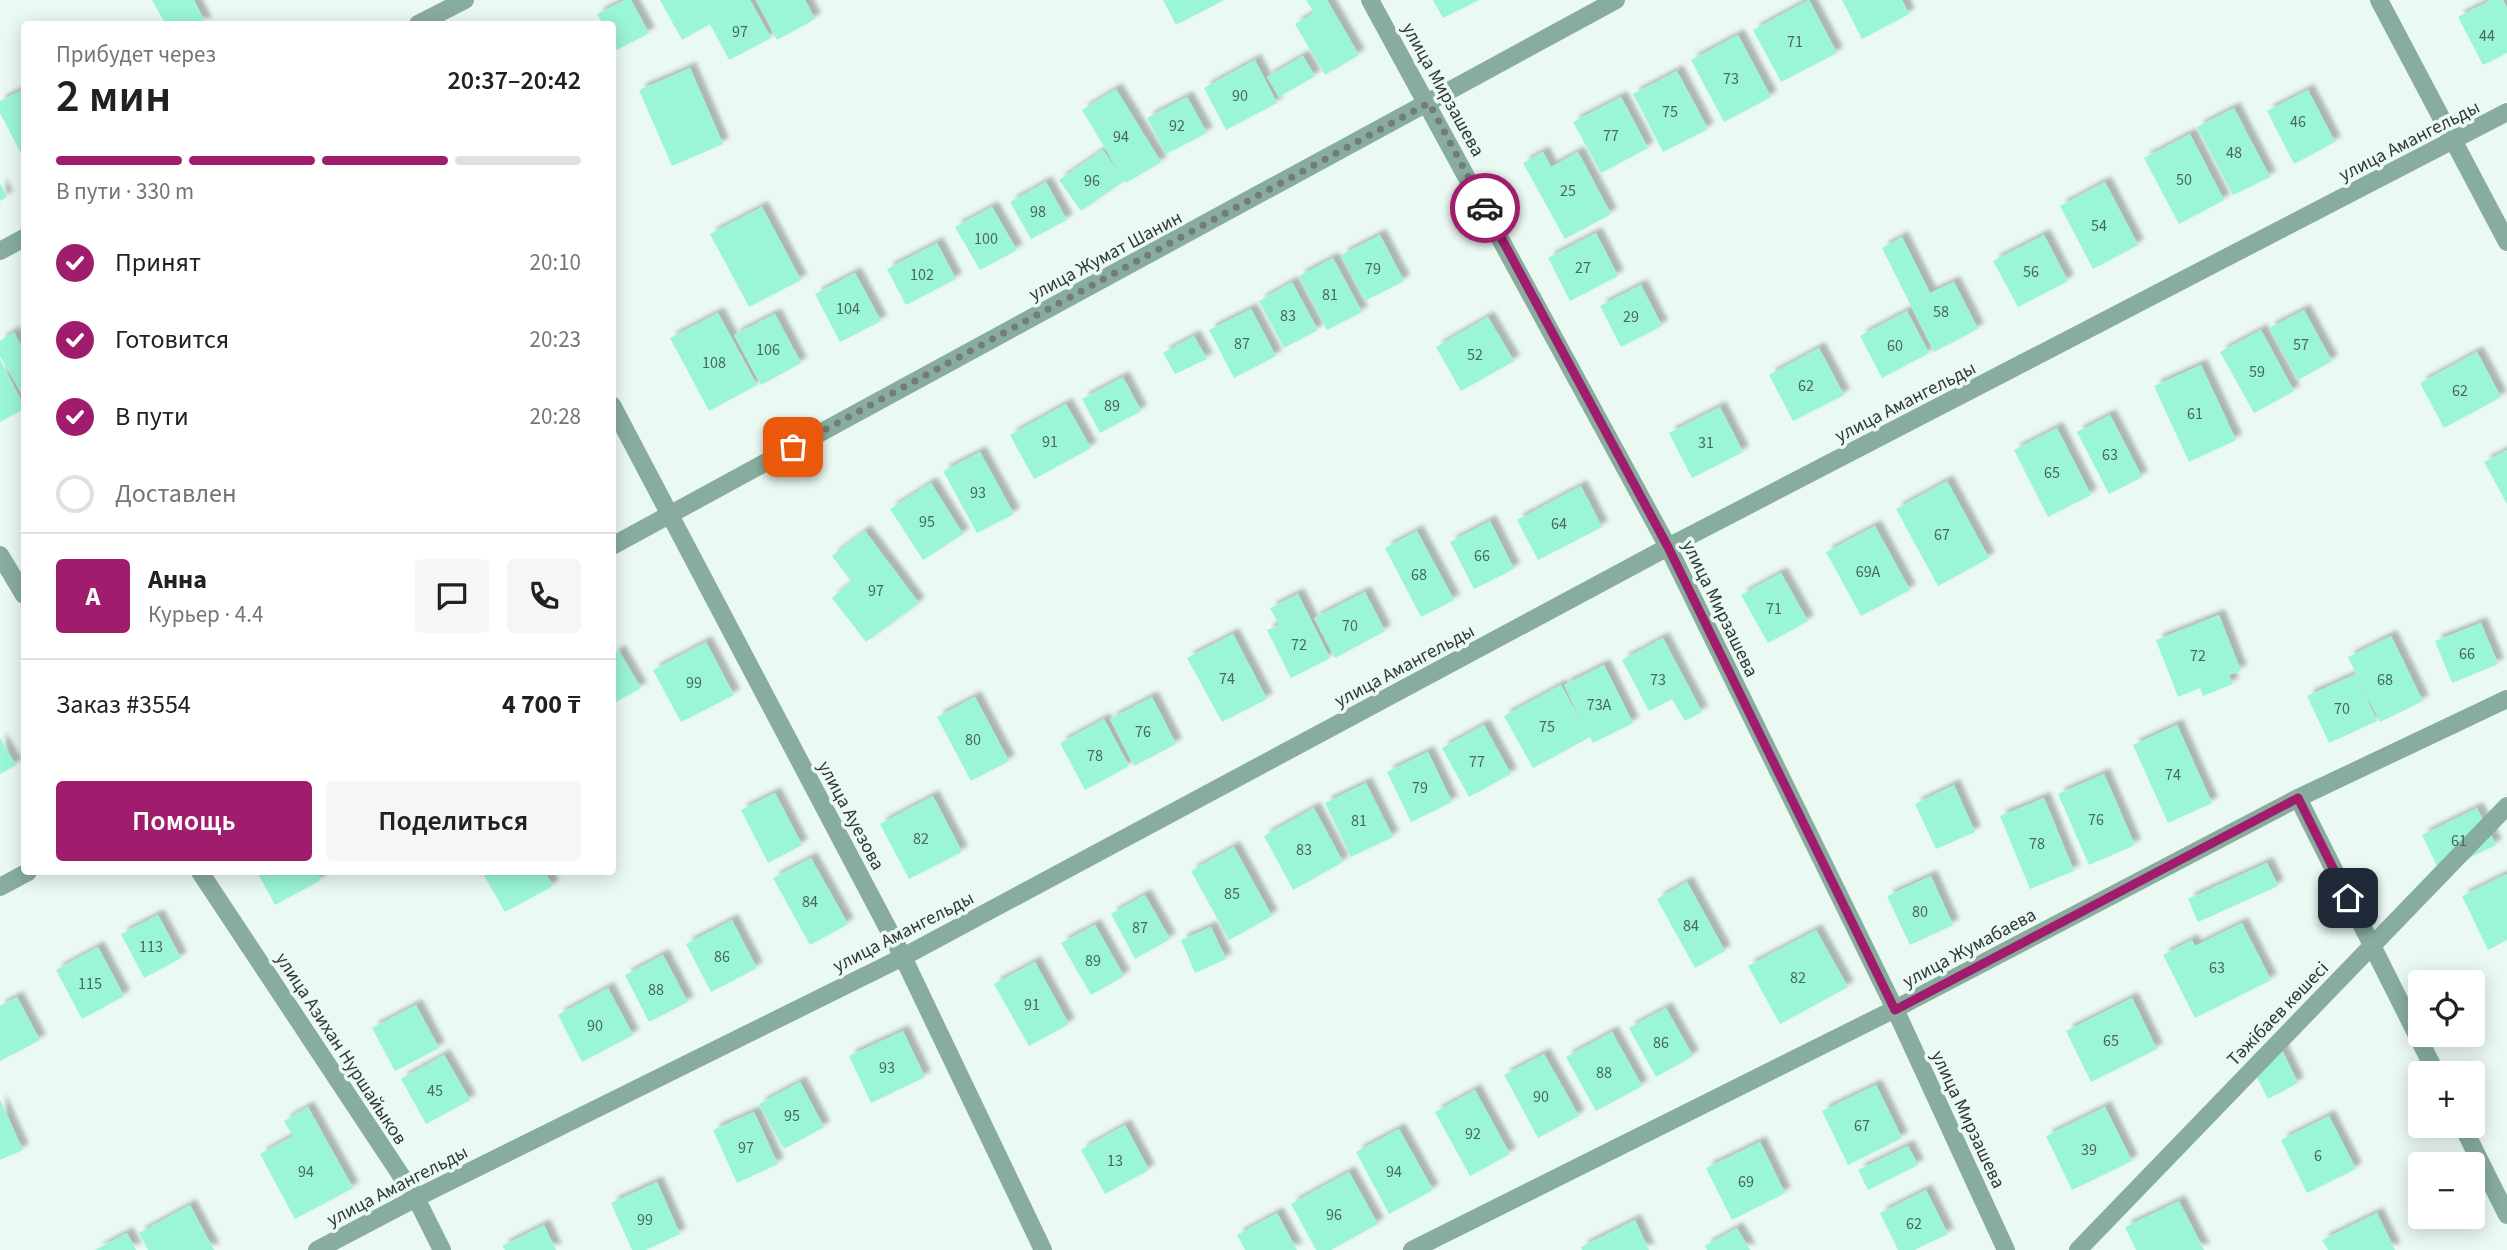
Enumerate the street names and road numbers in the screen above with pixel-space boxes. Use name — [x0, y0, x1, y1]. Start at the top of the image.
street label: улица Мирзашева — [1395, 18, 1491, 162]
street label: улица Амангельды — [2334, 94, 2485, 189]
street label: улица Жумат Шанин — [1024, 204, 1187, 308]
street label: улица Амангельды — [1830, 355, 1981, 450]
street label: улица Мирзашева — [1675, 536, 1765, 682]
street label: улица Амангельды — [1330, 618, 1479, 715]
street label: улица Ауезова — [811, 756, 891, 875]
street label: улица Амангельды — [828, 885, 979, 980]
street label: улица Жумабаева — [1898, 902, 2041, 995]
street label: улица Азихан Нуршайыков — [268, 947, 413, 1150]
street label: Тәжібаев көшесі — [2221, 956, 2335, 1072]
street label: улица Мирзашева — [1924, 1046, 2011, 1193]
street label: улица Амангельды — [322, 1139, 473, 1234]

